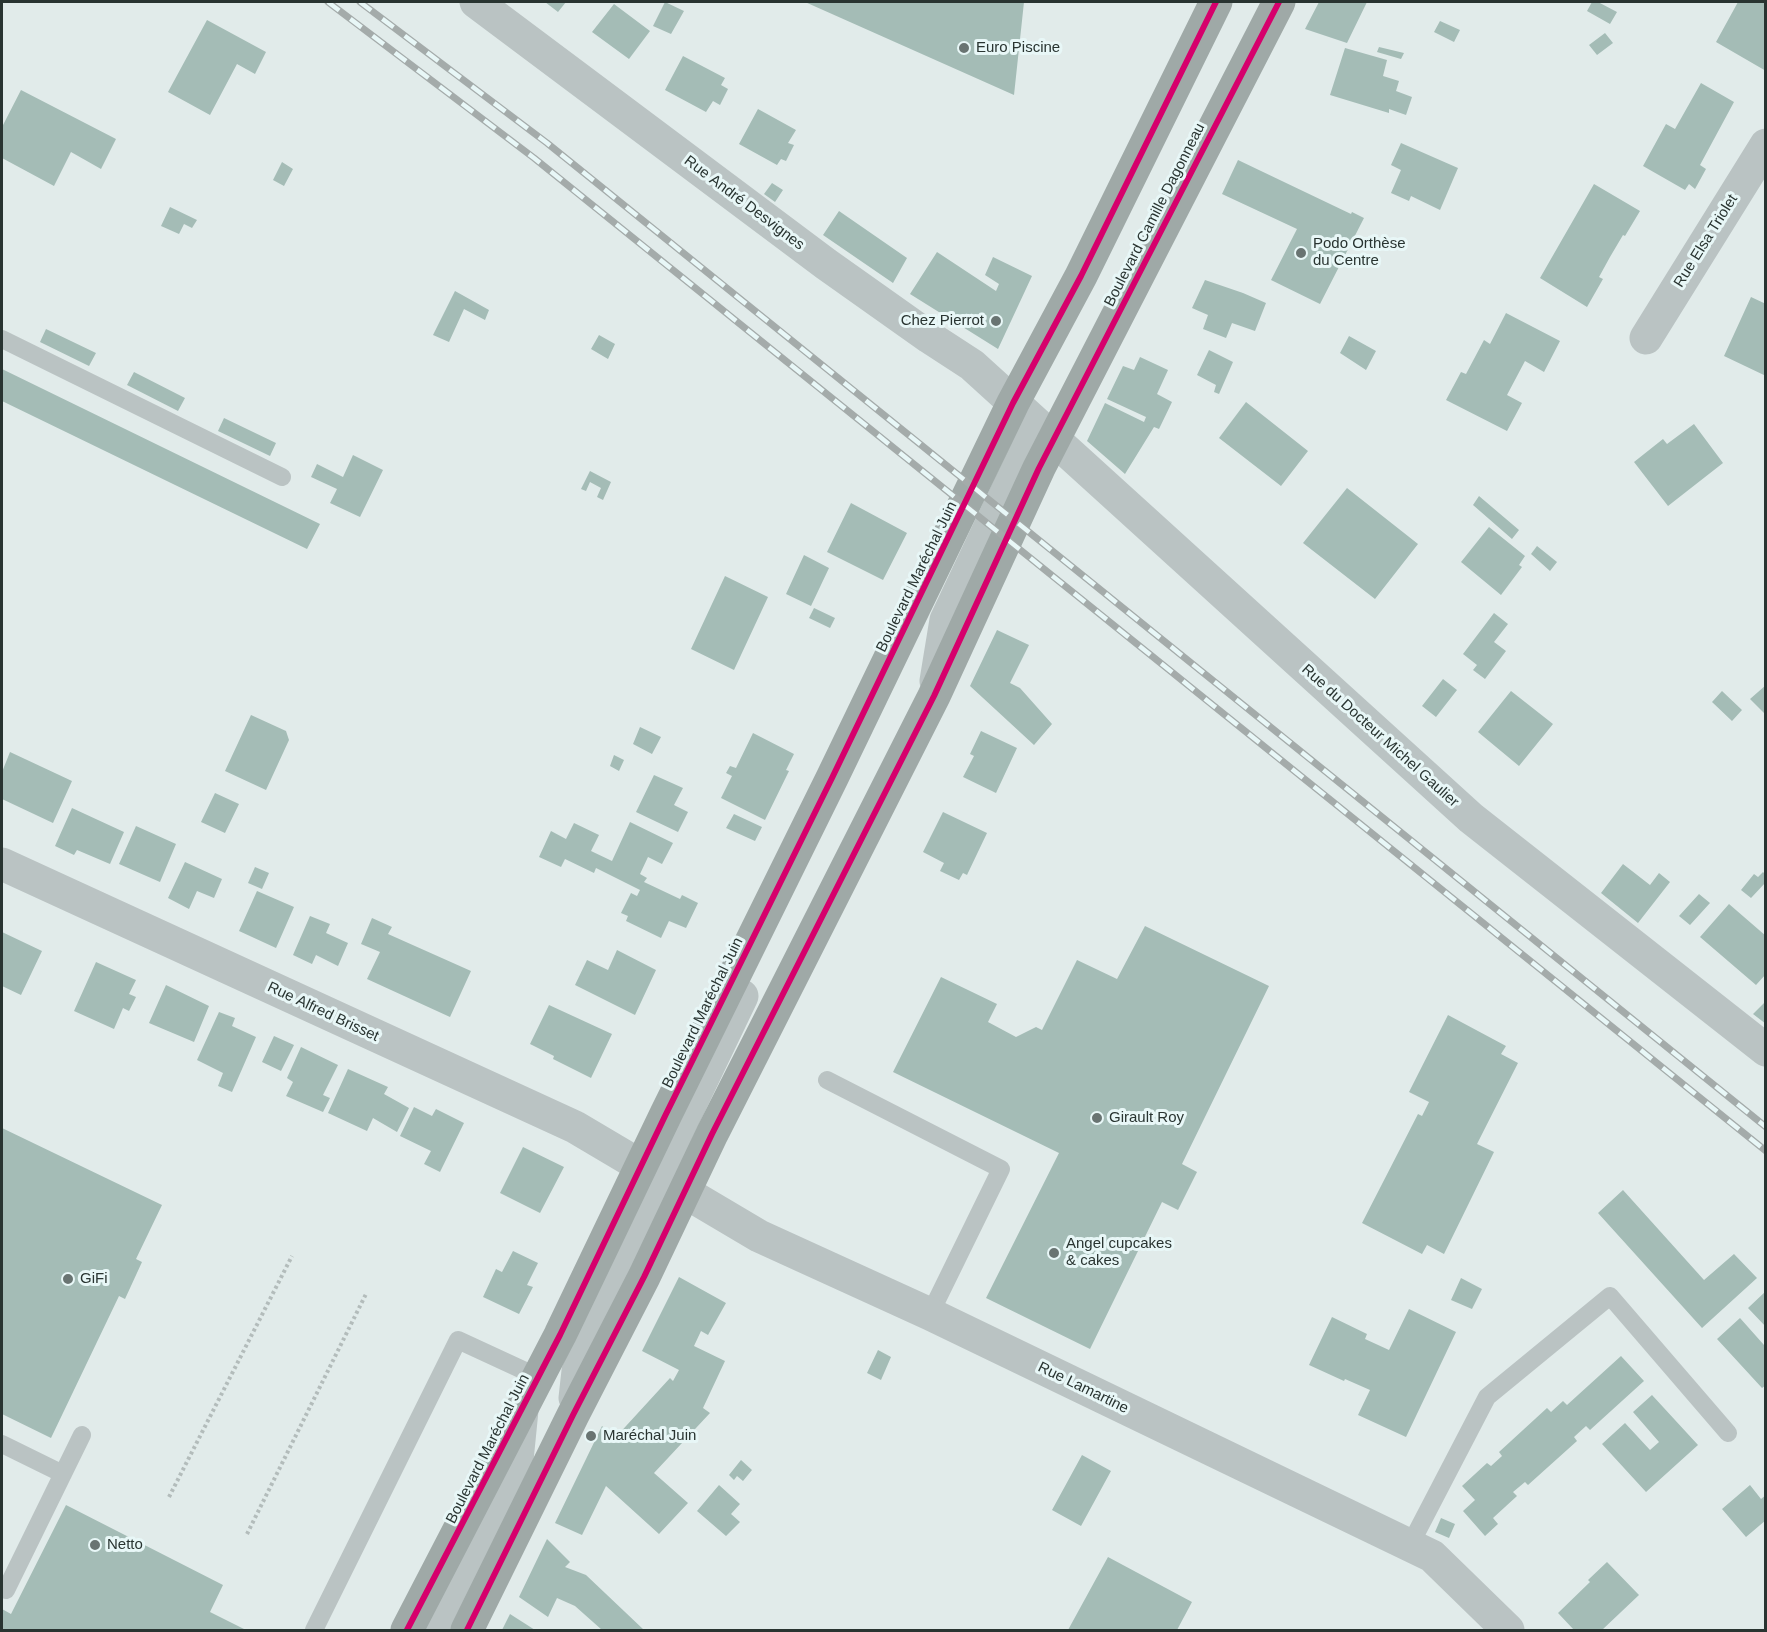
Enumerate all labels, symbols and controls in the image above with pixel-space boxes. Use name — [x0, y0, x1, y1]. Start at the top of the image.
place label: Euro Piscine — [976, 39, 1060, 57]
marker: Euro Piscine — [957, 41, 971, 55]
street label: Boulevard Camille Dagonneau — [1101, 120, 1209, 310]
street label: Rue André Desvignes — [680, 152, 808, 254]
street label: Rue Elsa Triolet — [1670, 191, 1742, 291]
place label: Podo Orthèse du Centre — [1313, 235, 1406, 270]
marker: Podo Orthèse du Centre — [1294, 246, 1308, 260]
place label: Chez Pierrot — [901, 312, 984, 330]
marker: Chez Pierrot — [989, 314, 1003, 328]
street label: Boulevard Maréchal Juin — [873, 499, 961, 655]
street label: Rue du Docteur Michel Gaulier — [1298, 661, 1462, 811]
street label: Boulevard Maréchal Juin — [659, 935, 747, 1091]
street label: Rue Alfred Brisset — [264, 978, 382, 1046]
place label: Girault Roy — [1109, 1109, 1184, 1127]
marker: Girault Roy — [1090, 1111, 1104, 1125]
place label: Angel cupcakes & cakes — [1066, 1235, 1172, 1270]
marker: Angel cupcakes & cakes — [1047, 1246, 1061, 1260]
place label: GiFi — [80, 1270, 107, 1288]
marker: GiFi — [61, 1272, 75, 1286]
street label: Rue Lamartine — [1035, 1358, 1131, 1418]
street label: Boulevard Maréchal Juin — [443, 1371, 533, 1527]
place label: Maréchal Juin — [603, 1427, 696, 1445]
marker: Maréchal Juin — [584, 1429, 598, 1443]
place label: Netto — [107, 1536, 143, 1554]
marker: Netto — [88, 1538, 102, 1552]

